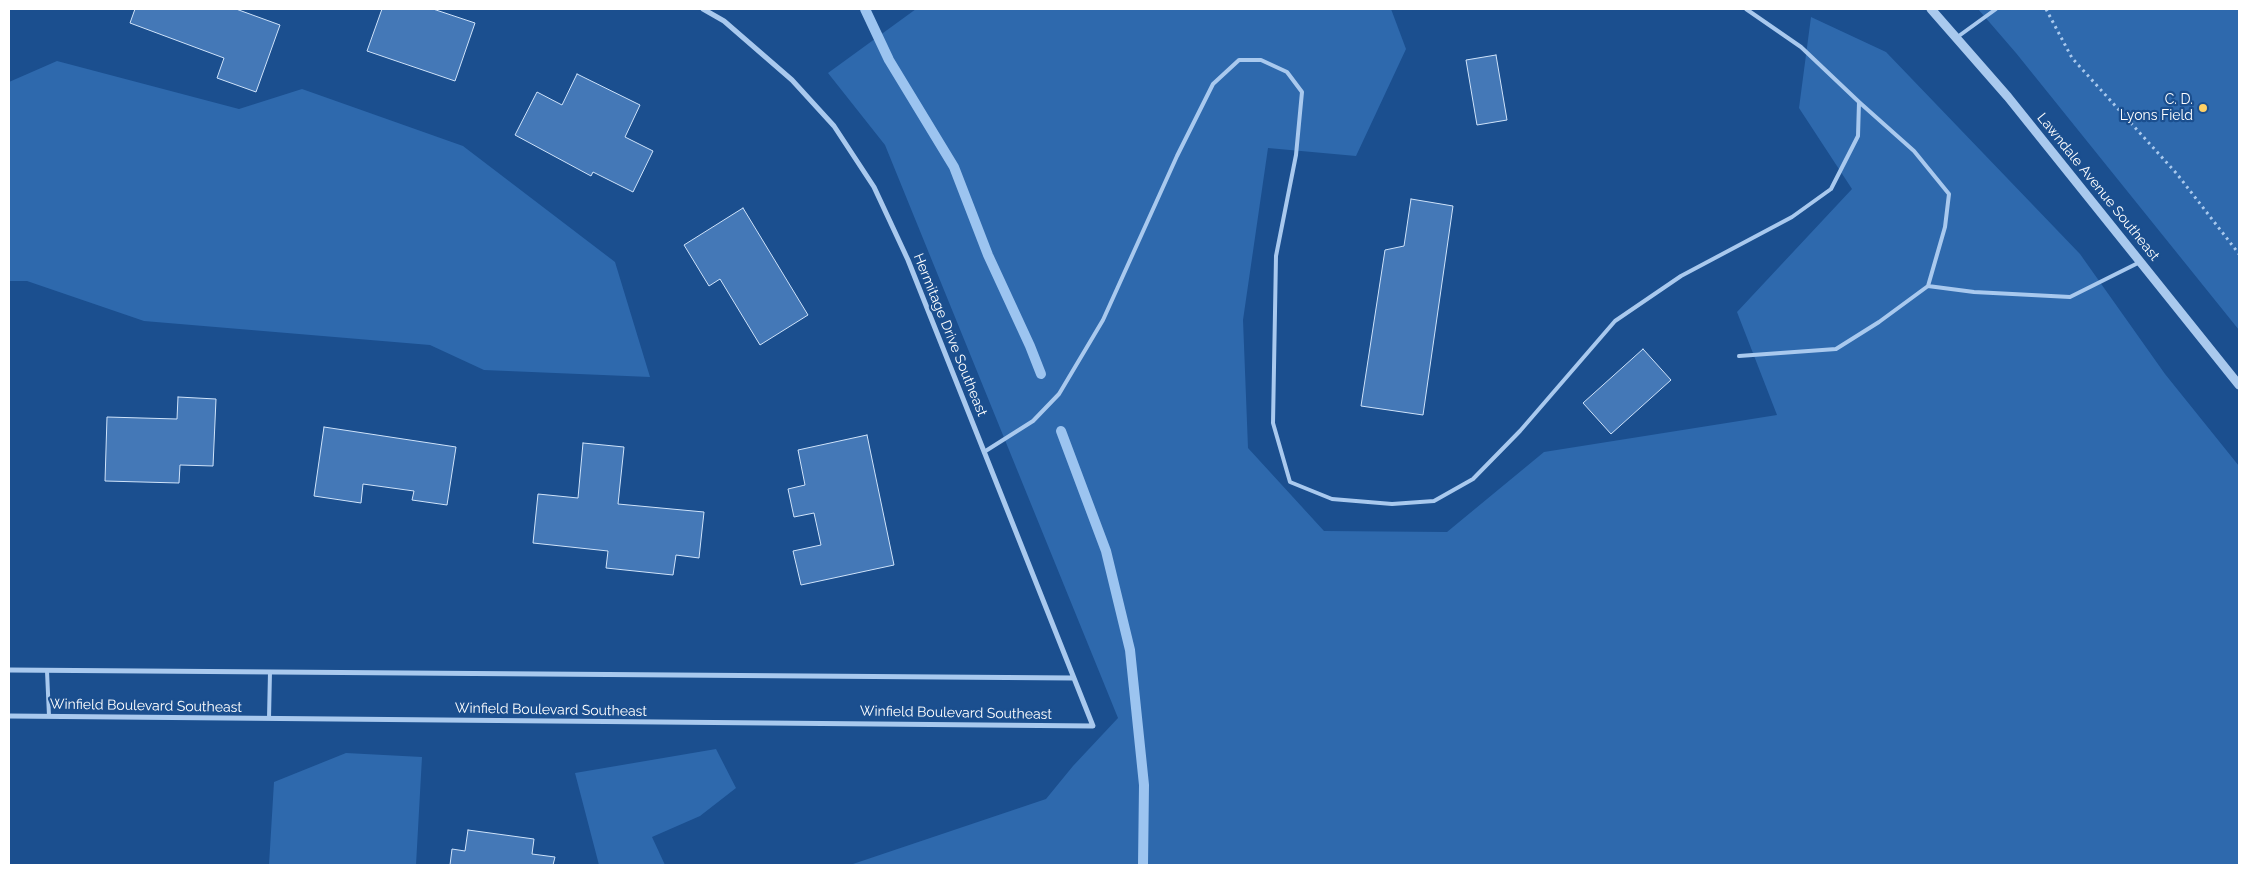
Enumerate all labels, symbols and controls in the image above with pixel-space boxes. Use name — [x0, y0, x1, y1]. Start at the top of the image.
place label: C. D. Lyons Field — [2120, 92, 2193, 124]
marker: C. D. Lyons Field — [2197, 102, 2209, 114]
street label: Lawndale Avenue Southeast — [2033, 110, 2163, 264]
street label: Hermitage Drive Southeast — [910, 251, 990, 419]
street label: Winfield Boulevard Southeast — [50, 696, 242, 716]
street label: Winfield Boulevard Southeast — [455, 700, 647, 720]
street label: Winfield Boulevard Southeast — [860, 703, 1052, 723]

